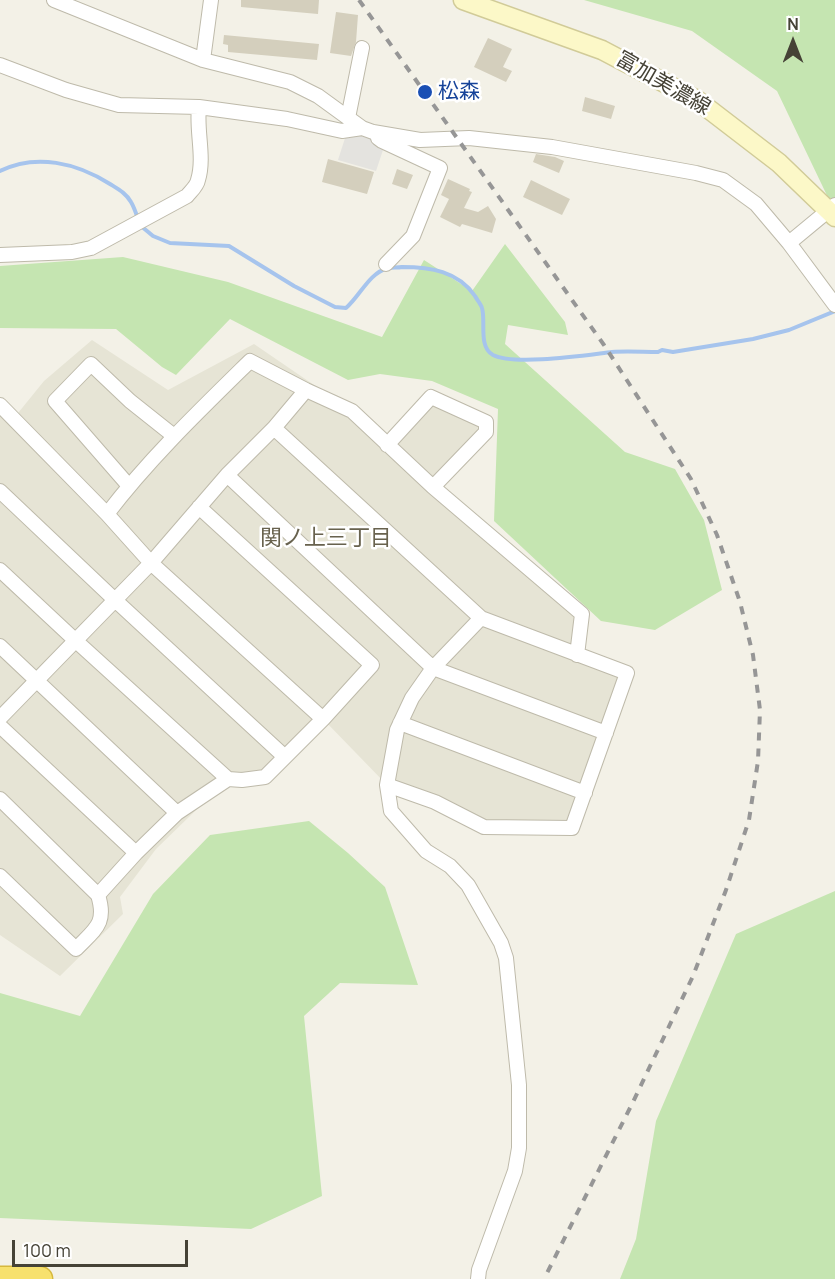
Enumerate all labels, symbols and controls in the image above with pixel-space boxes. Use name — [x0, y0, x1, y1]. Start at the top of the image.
north arrow — [763, 12, 823, 72]
text: N — [787, 13, 799, 35]
street label: 富加美濃線 — [611, 47, 715, 121]
place label: 松森 — [438, 79, 480, 105]
marker: 松森 — [416, 83, 434, 101]
district label: 関ノ上三丁目 — [260, 526, 392, 552]
scale bar — [15, 1228, 190, 1266]
text: 100 m — [23, 1238, 71, 1262]

